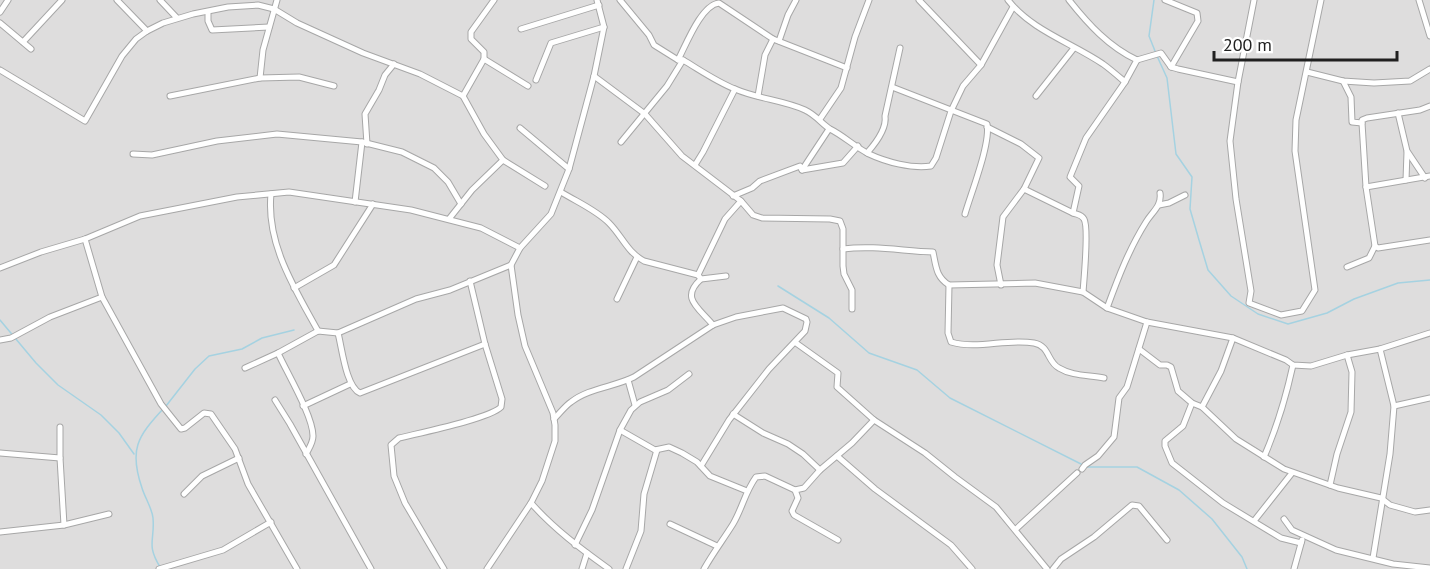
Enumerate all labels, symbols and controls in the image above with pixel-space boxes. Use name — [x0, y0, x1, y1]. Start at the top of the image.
scale bar — [1214, 24, 1397, 62]
text: 200 m — [1223, 33, 1272, 56]

